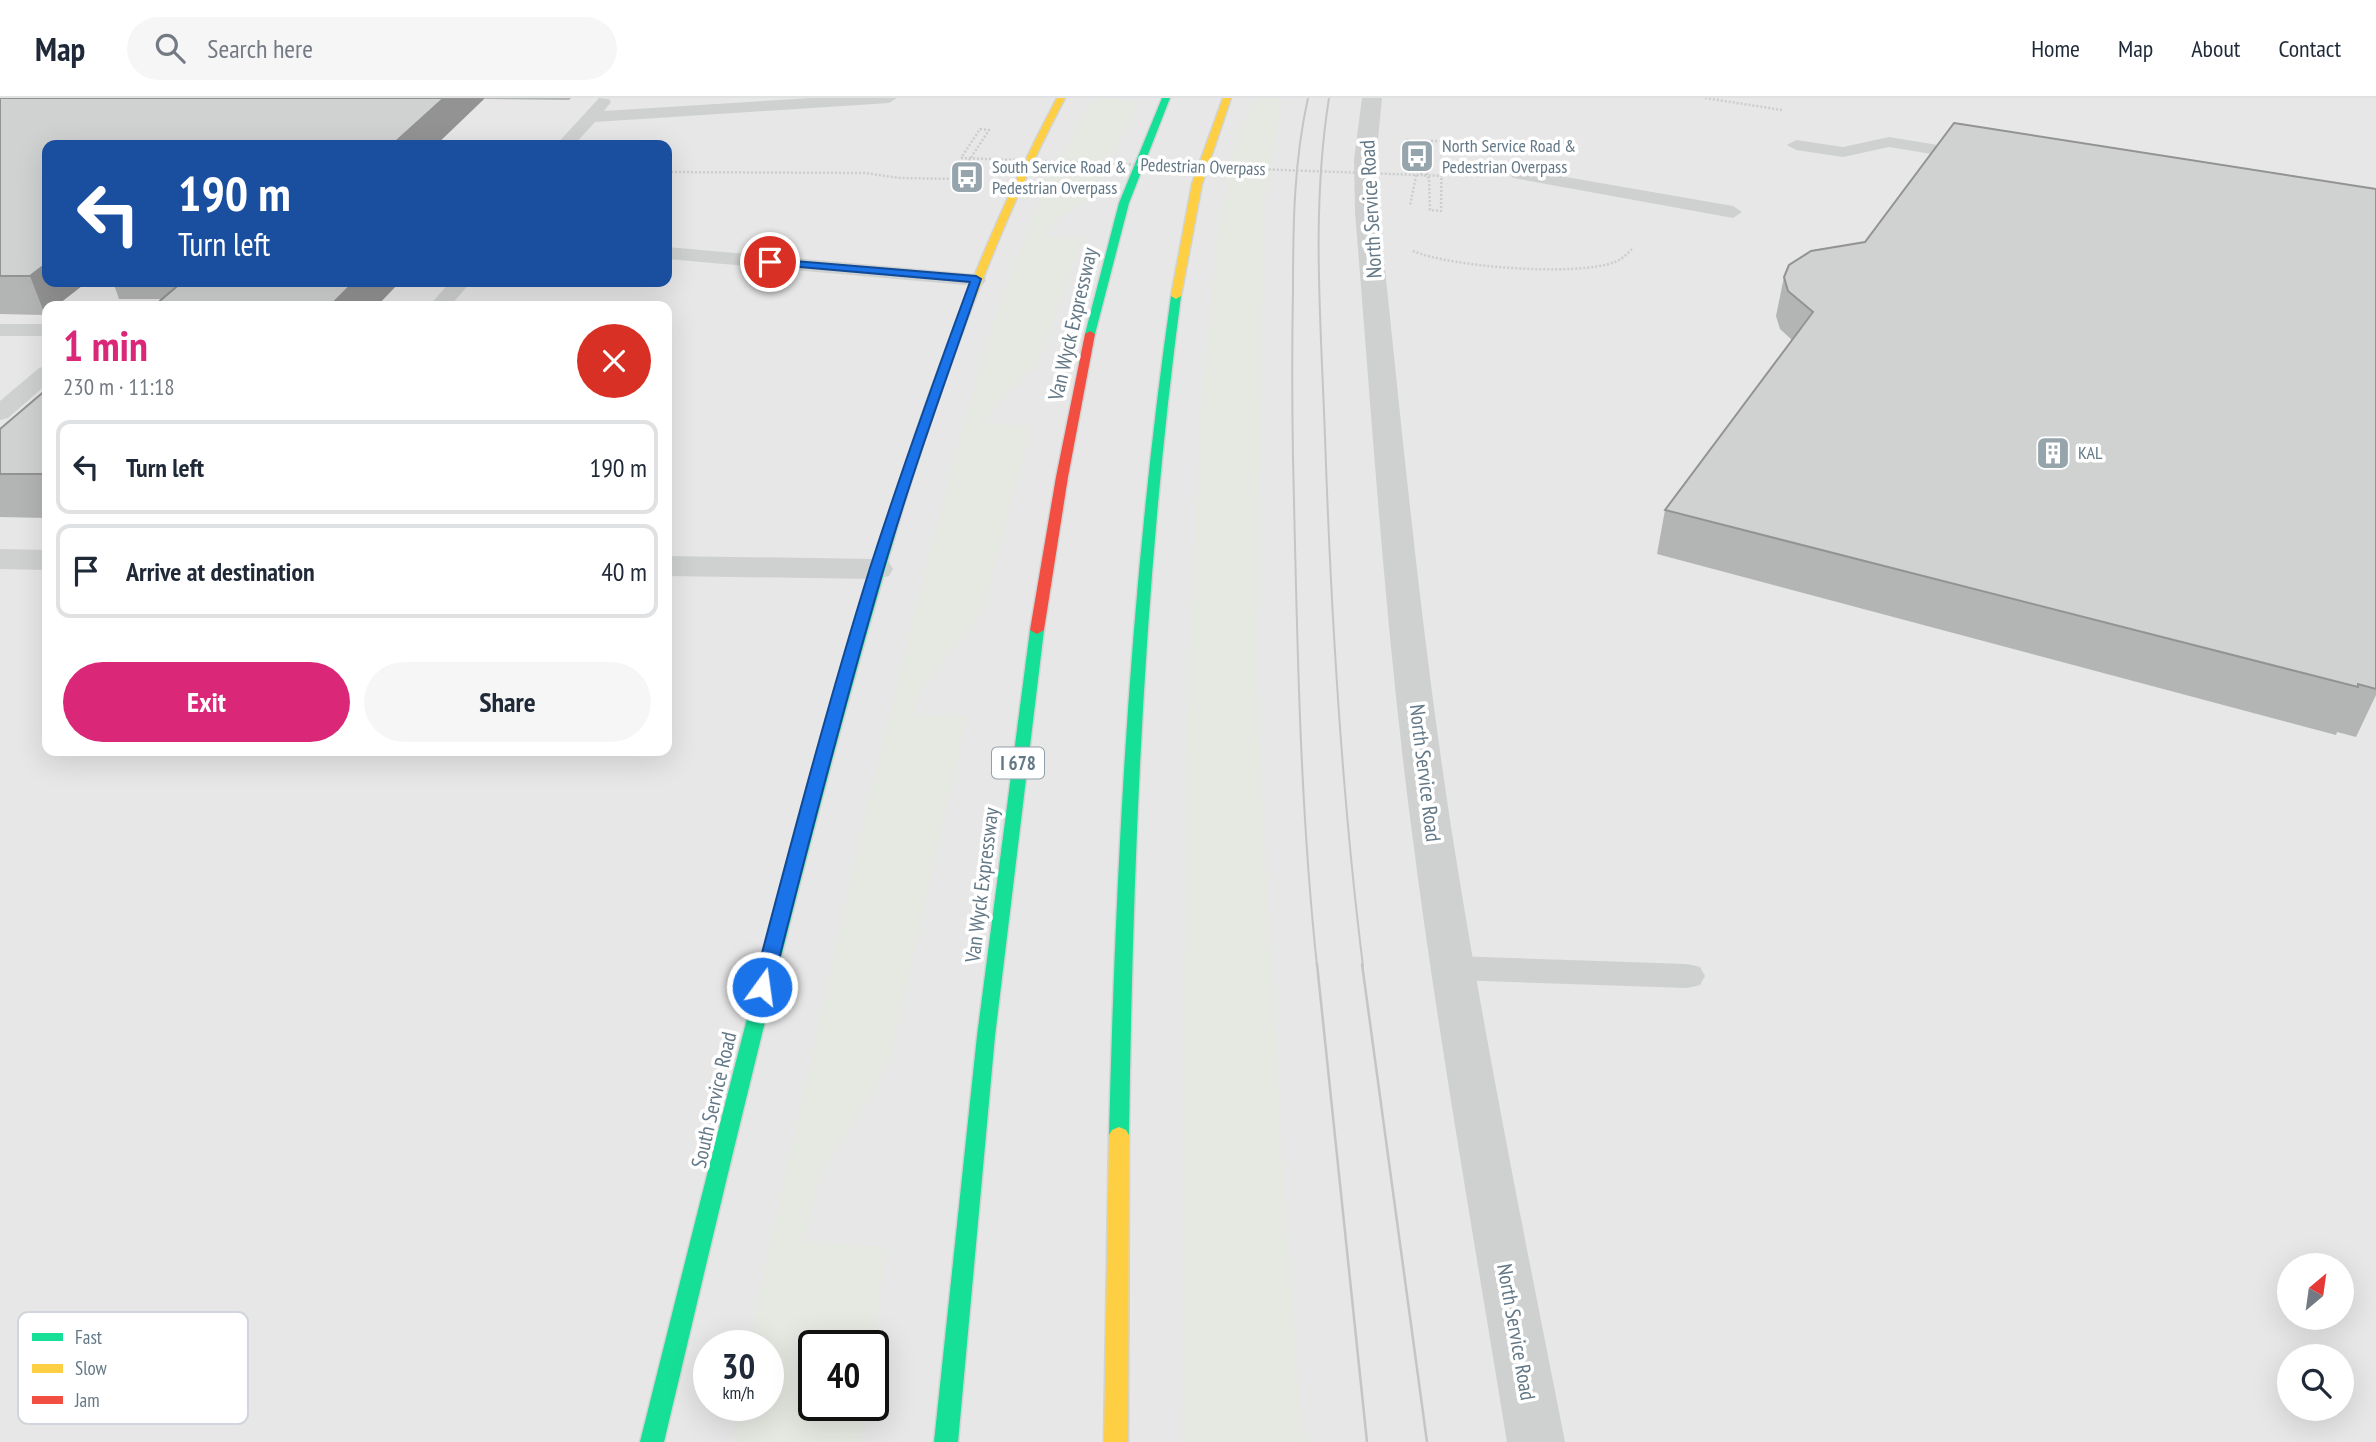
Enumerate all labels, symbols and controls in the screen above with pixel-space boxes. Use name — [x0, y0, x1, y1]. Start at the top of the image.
search box — [127, 17, 617, 80]
text: Map — [35, 27, 85, 70]
icon: search — [151, 29, 189, 67]
text: Search here — [207, 32, 313, 65]
text: Home — [2031, 33, 2080, 64]
text: Map — [2118, 33, 2153, 64]
text: About — [2191, 33, 2240, 64]
text: Contact — [2278, 33, 2341, 64]
place label: North Service Road & Pedestrian Overpass — [1442, 134, 1576, 178]
bus stop icon: North Service Road & Pedestrian Overpass — [1398, 137, 1436, 175]
street label: North Service Road — [1353, 139, 1388, 279]
street label: Pedestrian Overpass — [1140, 153, 1266, 180]
place label: South Service Road & Pedestrian Overpass — [992, 155, 1127, 199]
bus stop icon: South Service Road & Pedestrian Overpass — [948, 158, 986, 196]
text: 190 m — [178, 161, 291, 225]
icon: left — [63, 168, 154, 259]
text: Turn left — [178, 223, 270, 265]
pin — [740, 232, 800, 292]
icon: arrive — [751, 243, 789, 281]
street label: Van Wyck Expressway — [1042, 245, 1103, 404]
text: 1 min — [63, 318, 148, 373]
button: close — [577, 324, 651, 398]
text: 230 m · 11:18 — [63, 372, 175, 401]
building icon: KAL — [2034, 434, 2072, 472]
place label: KAL — [2078, 441, 2103, 464]
icon: left — [67, 448, 105, 486]
text: Turn left — [126, 451, 204, 484]
text: 190 m — [589, 451, 647, 484]
icon: arrive — [67, 552, 105, 590]
text: Arrive at destination — [126, 555, 315, 588]
text: 40 m — [601, 555, 647, 588]
button: Exit — [63, 662, 350, 742]
button: Share — [364, 662, 651, 742]
street label: North Service Road — [1404, 703, 1447, 843]
road number: I 678 — [992, 748, 1044, 778]
street label: Van Wyck Expressway — [958, 806, 1004, 965]
position arrow — [725, 950, 799, 1024]
street label: South Service Road — [685, 1029, 742, 1171]
north arrow — [2277, 1253, 2354, 1330]
map controls — [2277, 1253, 2354, 1421]
street label: North Service Road — [1491, 1261, 1542, 1402]
legend — [18, 1312, 248, 1424]
text: Fast — [75, 1325, 103, 1349]
speed limit sign: 40 — [798, 1330, 889, 1421]
text: 30 — [722, 1343, 755, 1389]
button: search — [2277, 1344, 2354, 1421]
text: Slow — [75, 1356, 108, 1380]
text: km/h — [723, 1381, 754, 1404]
text: Jam — [74, 1388, 100, 1412]

